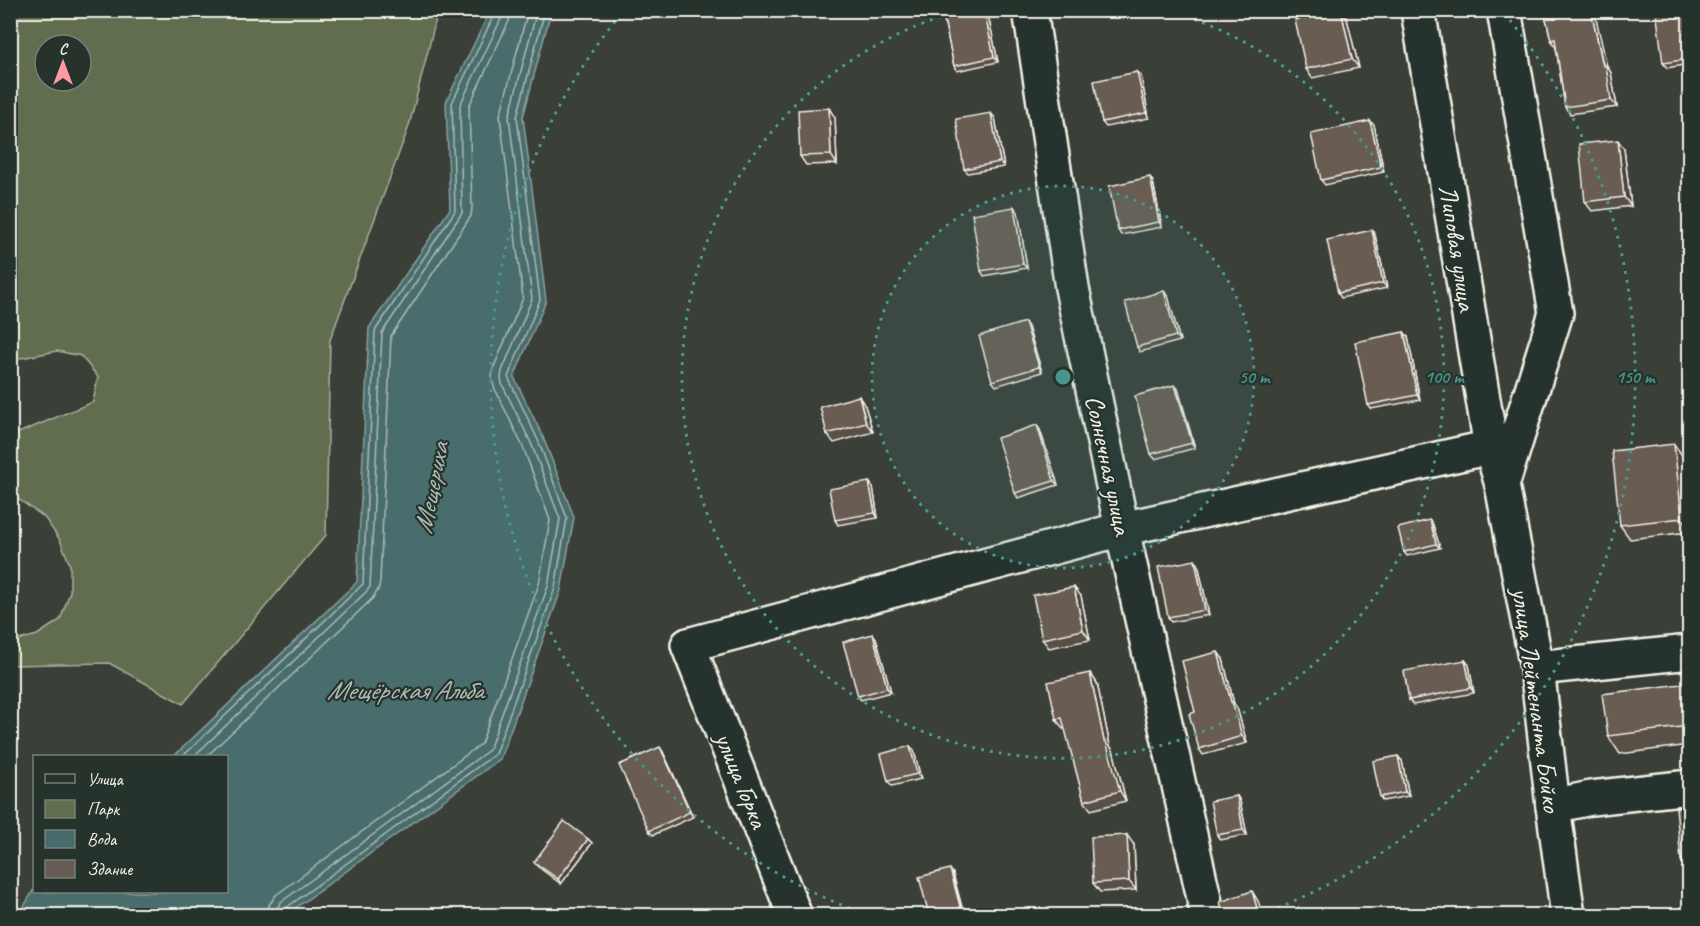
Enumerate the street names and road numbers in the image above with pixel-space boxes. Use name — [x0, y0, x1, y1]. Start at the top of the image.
street label: Липовая улица — [1431, 183, 1484, 315]
street label: Солнечная улица — [1078, 392, 1140, 540]
street label: улица Лейтенанта Бойко — [1504, 584, 1569, 816]
street label: улица Горка — [707, 726, 776, 834]

